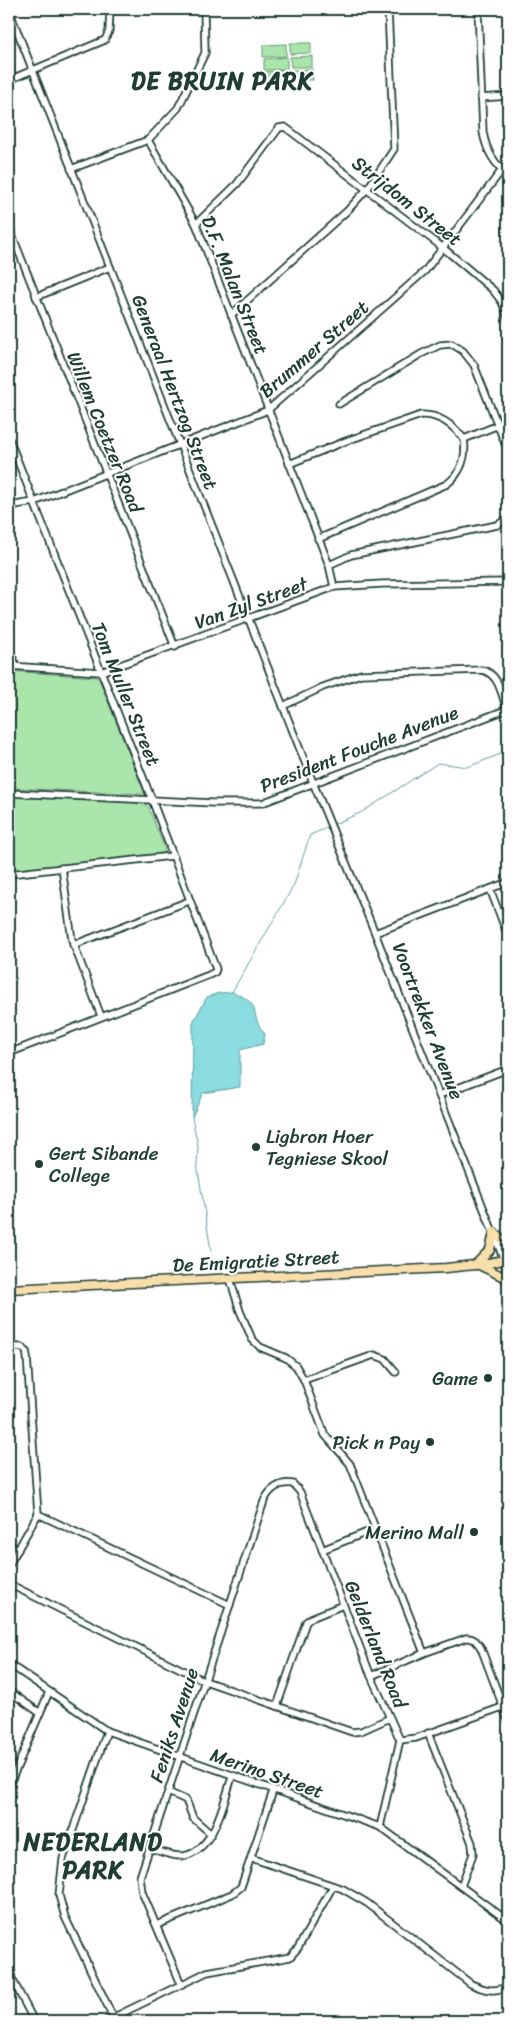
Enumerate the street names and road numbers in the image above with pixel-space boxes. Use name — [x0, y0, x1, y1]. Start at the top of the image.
street label: Strijdom Street — [345, 147, 469, 255]
street label: D.F. Malan Street — [192, 210, 278, 360]
street label: Generaal Hertzog Street — [123, 289, 227, 495]
street label: Brummer Street — [252, 292, 376, 406]
street label: Willem Coetzer Road — [58, 346, 153, 519]
street label: Van Zyl Street — [190, 567, 313, 639]
street label: Tom Muller Street — [82, 617, 170, 771]
street label: President Fouche Avenue — [255, 696, 463, 802]
street label: Voortrekker Avenue — [383, 938, 473, 1105]
street label: De Emigratie Street — [172, 1240, 340, 1282]
street label: Gelderland Road — [335, 1575, 417, 1715]
street label: Feniks Avenue — [140, 1663, 208, 1787]
street label: Merino Street — [206, 1738, 328, 1808]

